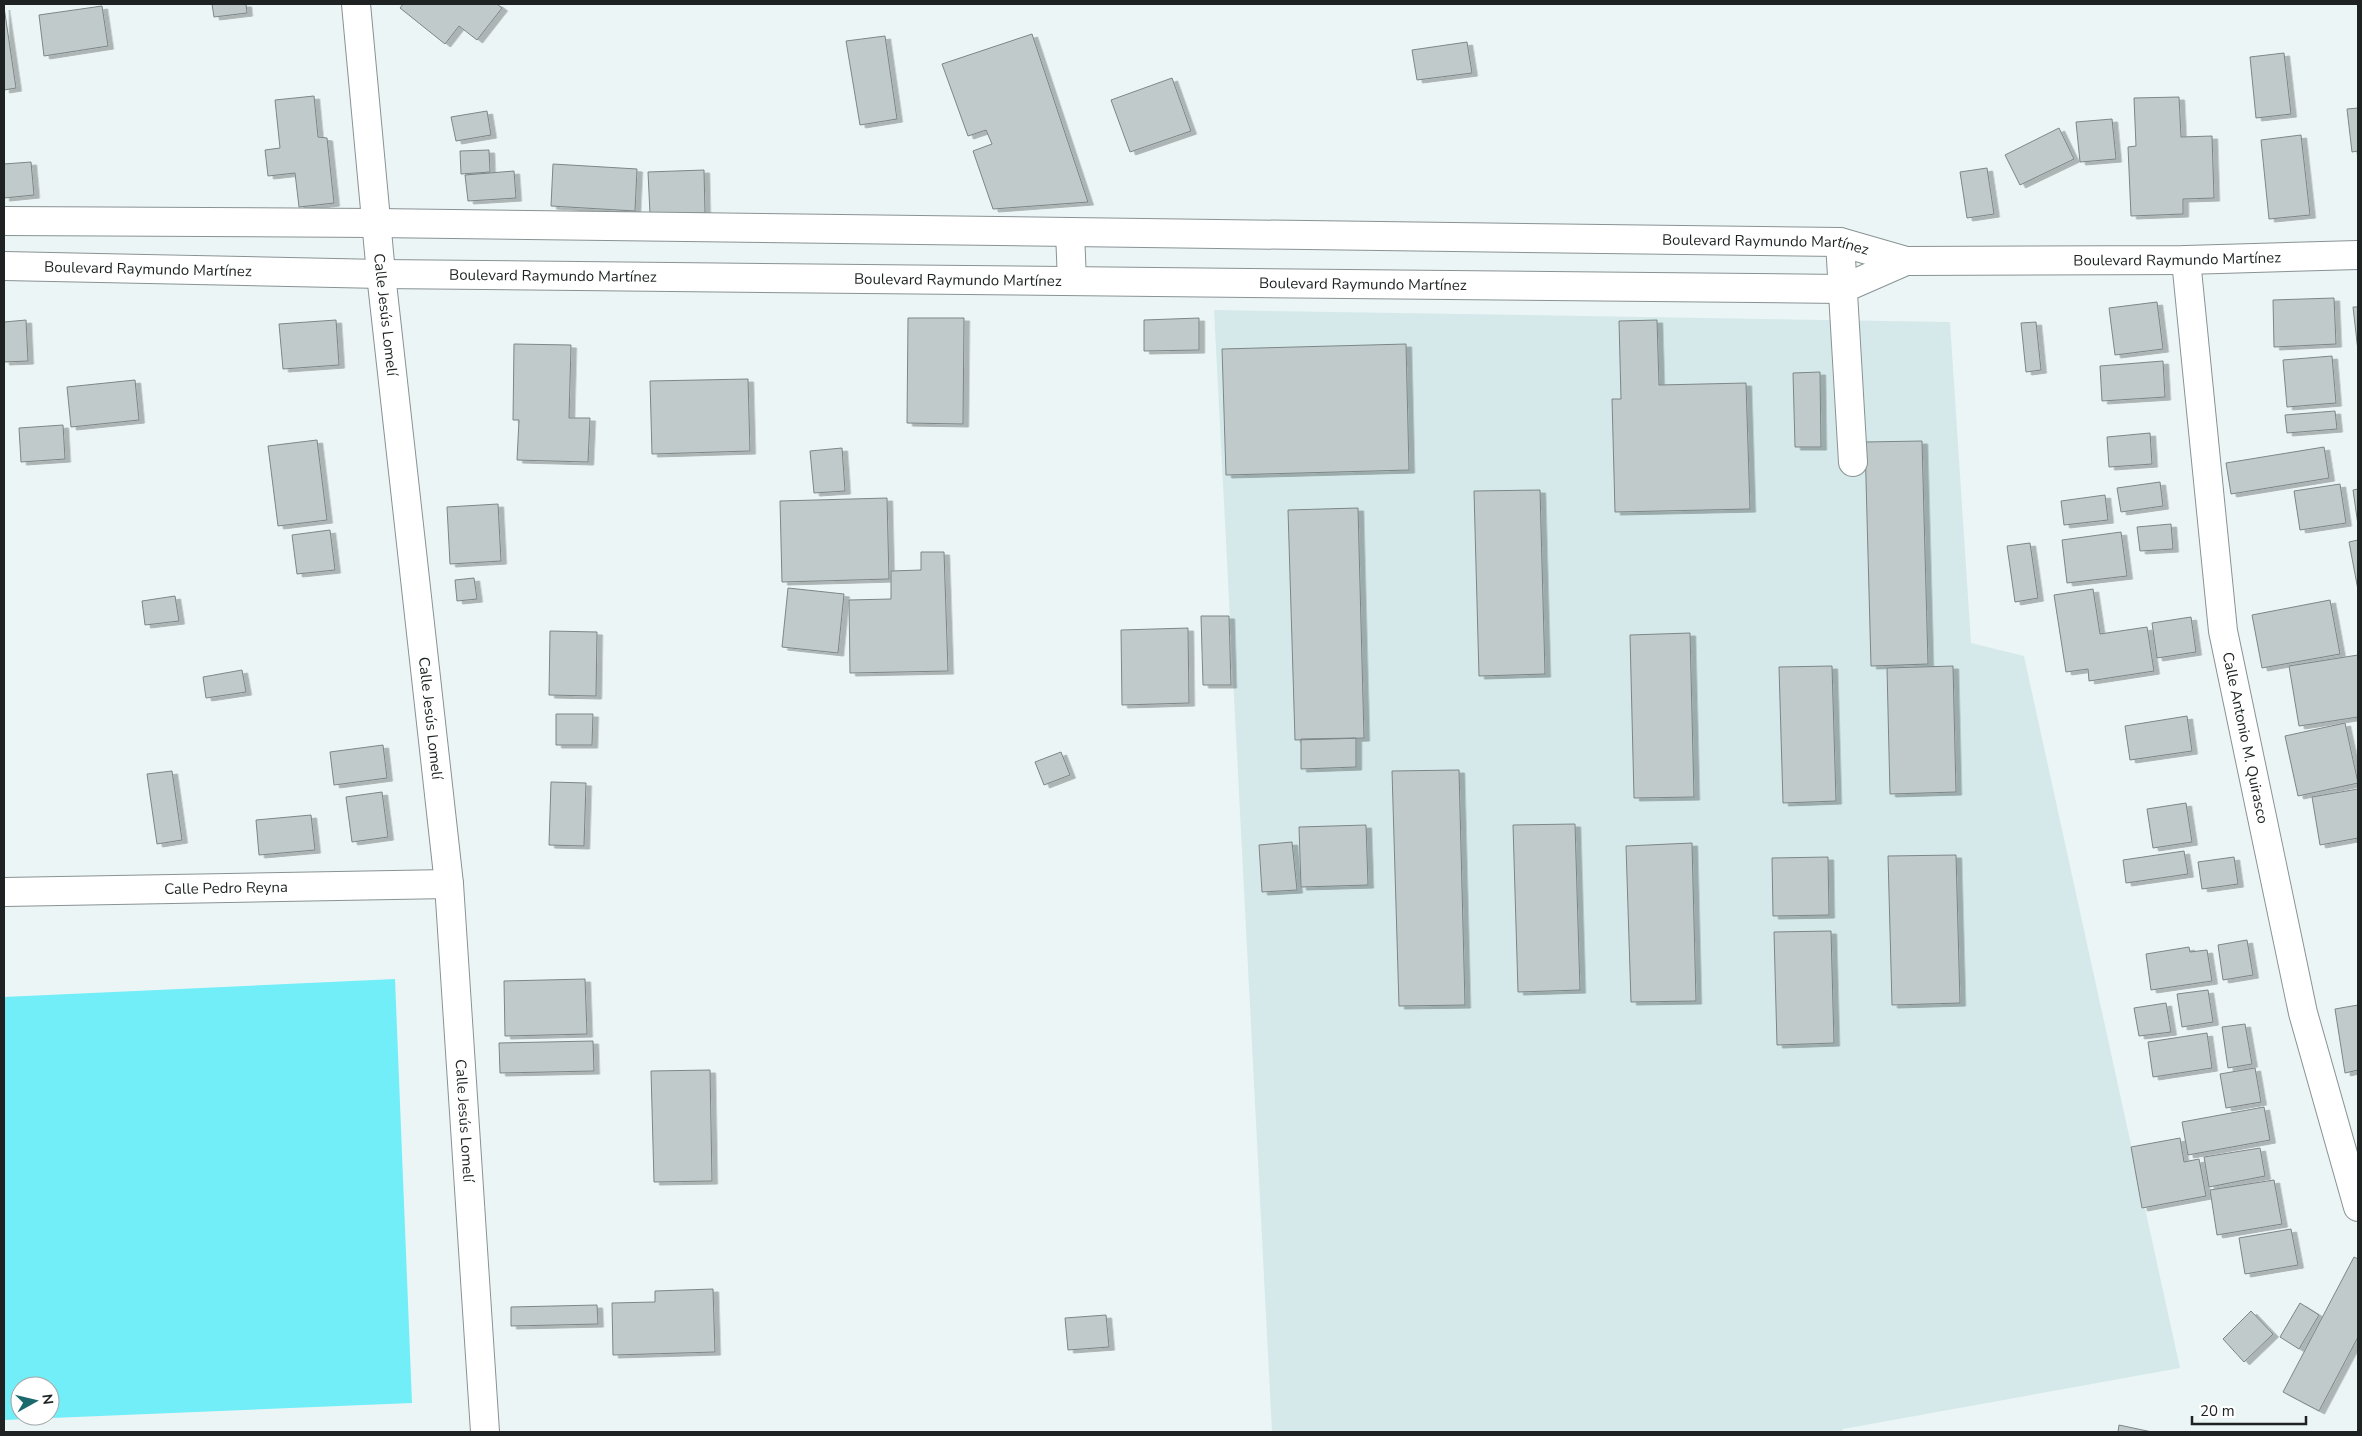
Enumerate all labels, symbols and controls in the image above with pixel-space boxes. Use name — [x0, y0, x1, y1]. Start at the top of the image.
street label: Boulevard Raymundo Martínez — [1662, 230, 1871, 260]
street label: Boulevard Raymundo Martínez — [2073, 247, 2281, 270]
street label: Calle Jesús Lomelí — [369, 252, 402, 378]
street label: Boulevard Raymundo Martínez — [44, 257, 252, 281]
street label: Boulevard Raymundo Martínez — [449, 265, 657, 287]
street label: Boulevard Raymundo Martínez — [854, 269, 1062, 291]
street label: Boulevard Raymundo Martínez — [1259, 273, 1467, 295]
street label: Calle Antonio M. Quirasco — [2218, 650, 2273, 825]
street label: Calle Jesús Lomelí — [414, 656, 447, 782]
street label: Calle Pedro Reyna — [164, 877, 288, 899]
street label: Calle Jesús Lomelí — [451, 1058, 479, 1184]
north arrow — [10, 1376, 60, 1426]
text: N — [37, 1393, 58, 1406]
scale bar — [2192, 1394, 2306, 1426]
text: 20 m — [2200, 1401, 2235, 1421]

